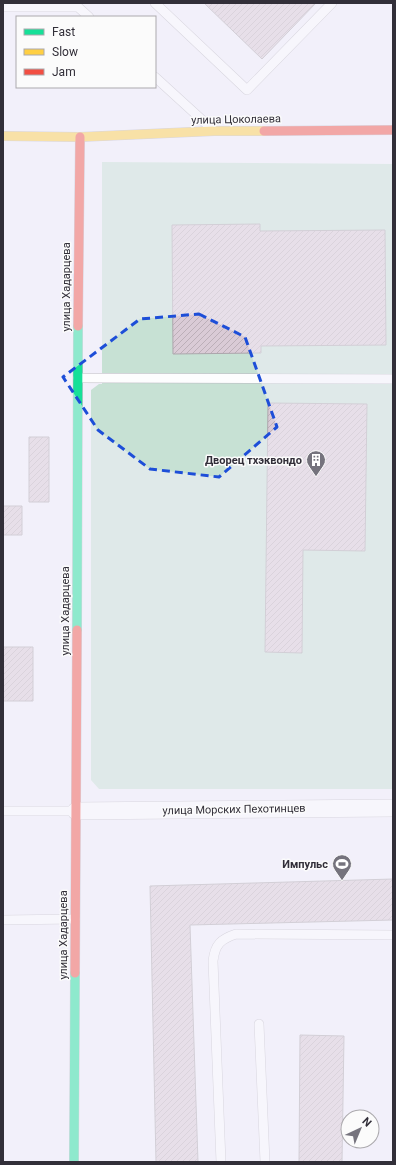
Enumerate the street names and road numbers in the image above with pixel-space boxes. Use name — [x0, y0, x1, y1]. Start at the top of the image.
street label: улица Цоколаева — [191, 112, 281, 127]
street label: улица Хадарцева — [60, 242, 73, 332]
street label: улица Хадарцева — [59, 566, 72, 656]
street label: улица Морских Пехотинцев — [162, 802, 306, 817]
street label: улица Хадарцева — [57, 890, 70, 980]

